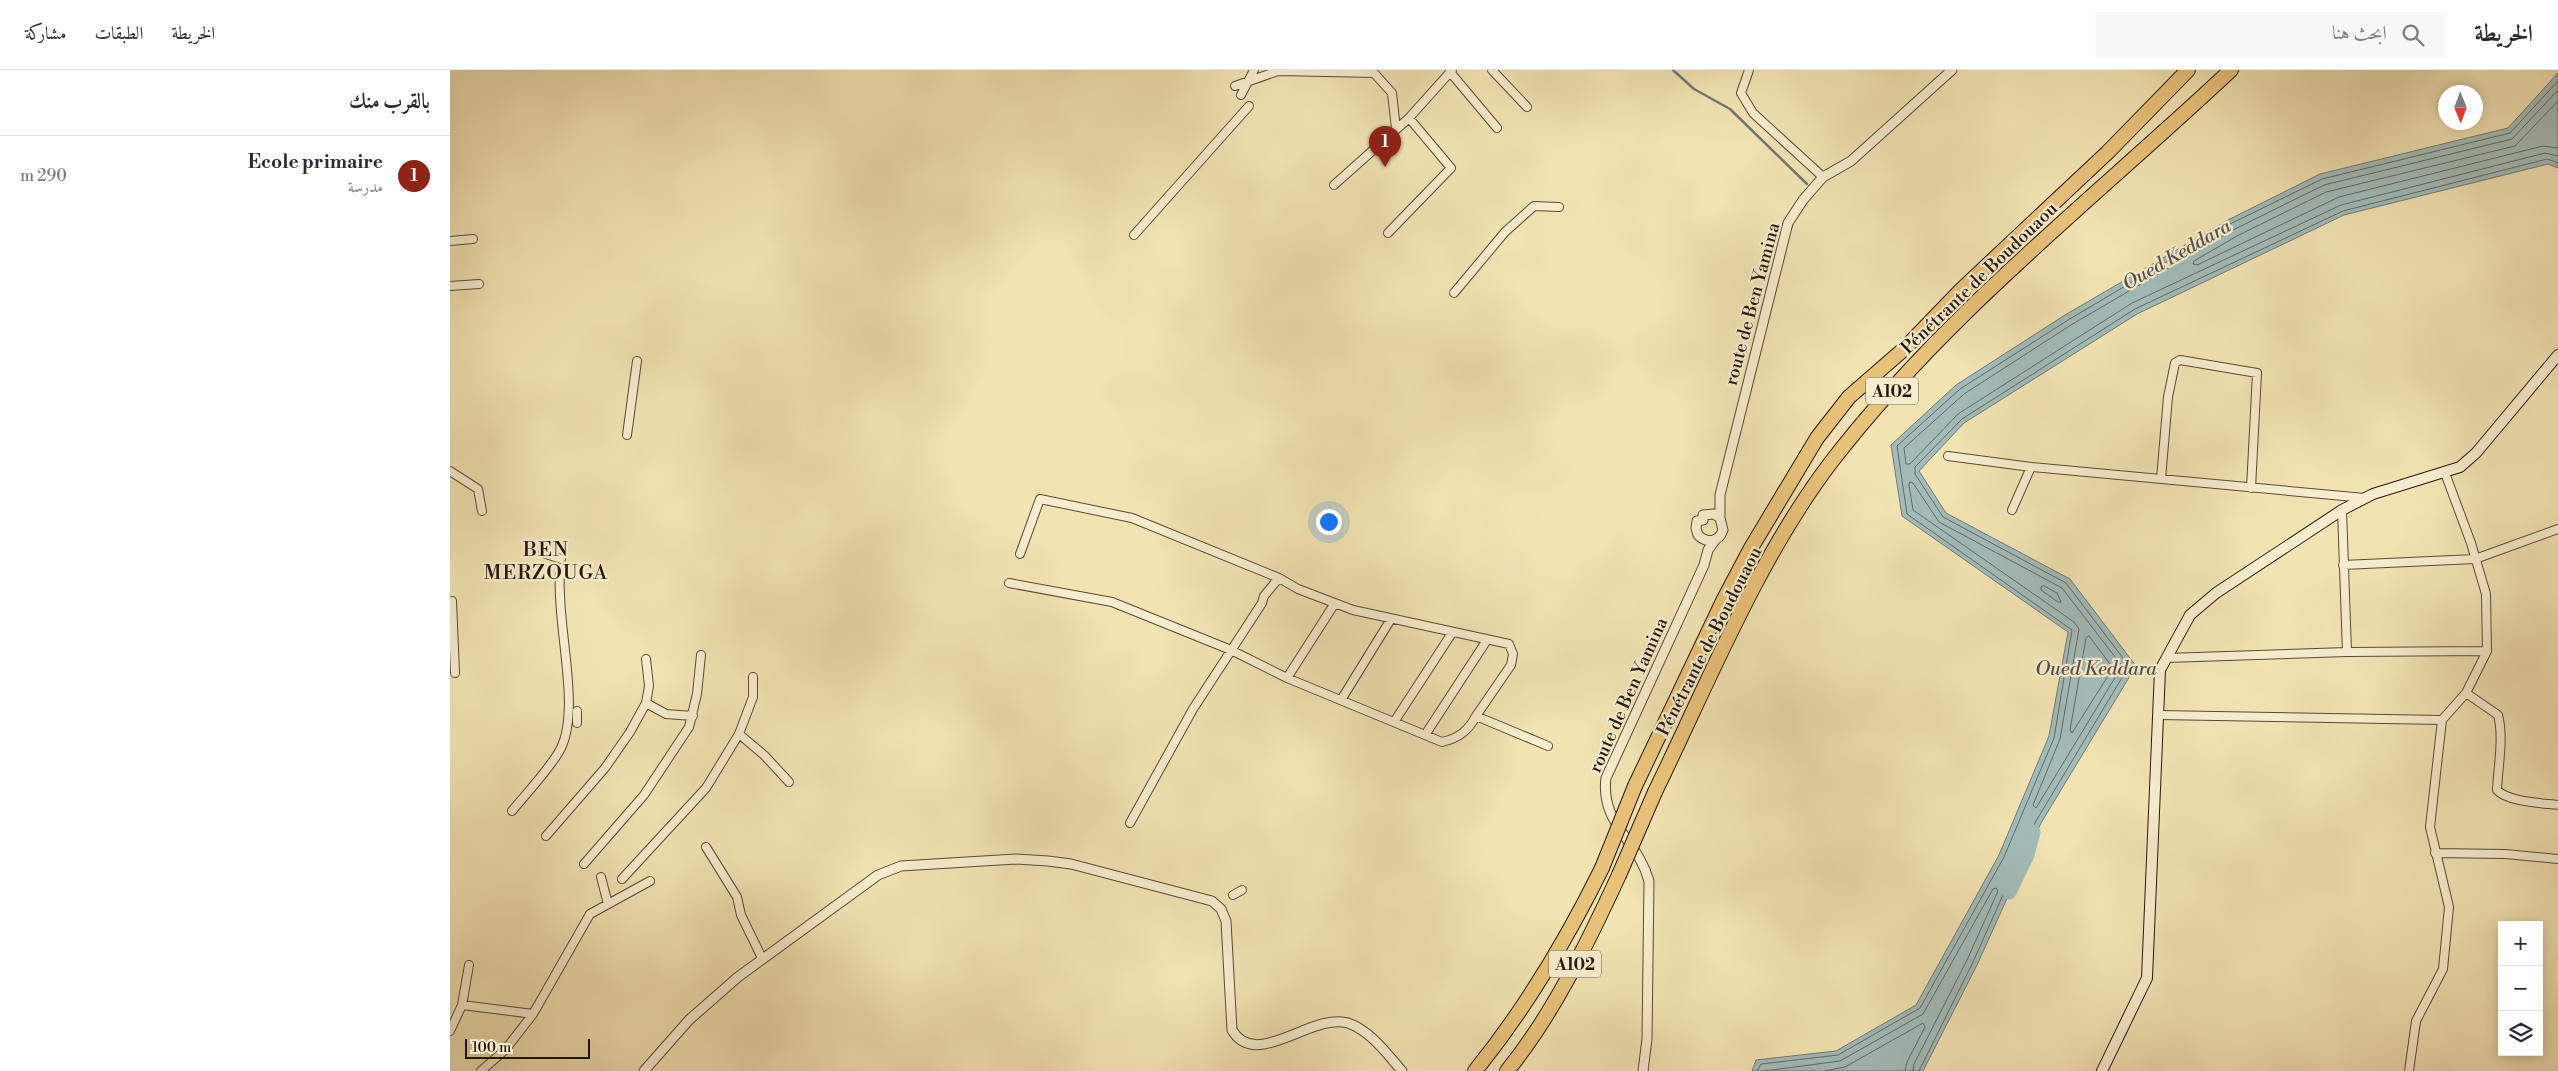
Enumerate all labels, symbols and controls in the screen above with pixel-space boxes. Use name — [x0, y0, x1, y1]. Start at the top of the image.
search box — [2095, 12, 2445, 57]
text: الخريطة — [2475, 19, 2533, 49]
text: ابحث هنا — [2332, 21, 2387, 45]
icon: search — [2399, 21, 2427, 49]
text: مشاركة — [25, 22, 66, 45]
text: الطبقات — [94, 22, 143, 45]
text: الخريطة — [171, 22, 215, 45]
north arrow — [2438, 85, 2483, 130]
text: بالقرب منك — [349, 89, 430, 115]
pin: 1 — [1369, 126, 1401, 167]
text: Ecole primaire — [248, 150, 383, 174]
text: 290 m — [20, 166, 67, 186]
text: 1 — [410, 166, 418, 186]
text: مدرسة — [348, 177, 383, 197]
street label: Pénétrante de Boudouaou — [1896, 197, 2063, 359]
water label: Oued Keddara — [2118, 214, 2235, 296]
street label: route de Ben Yamina — [1720, 219, 1786, 388]
road number: A102 — [1866, 378, 1918, 404]
your location — [1316, 509, 1342, 535]
district label: BEN MERZOUGA — [484, 538, 608, 586]
street label: Pénétrante de Boudouaou — [1652, 542, 1767, 740]
street label: route de Ben Yamina — [1584, 613, 1673, 776]
water label: Oued Keddara — [2035, 657, 2157, 681]
map controls — [2498, 921, 2543, 1056]
button: + — [2498, 921, 2543, 966]
road number: A102 — [1549, 951, 1601, 978]
button: − — [2498, 966, 2543, 1011]
button: layers — [2498, 1011, 2543, 1056]
scale bar — [465, 1036, 590, 1059]
text: 100 m — [472, 1039, 511, 1057]

